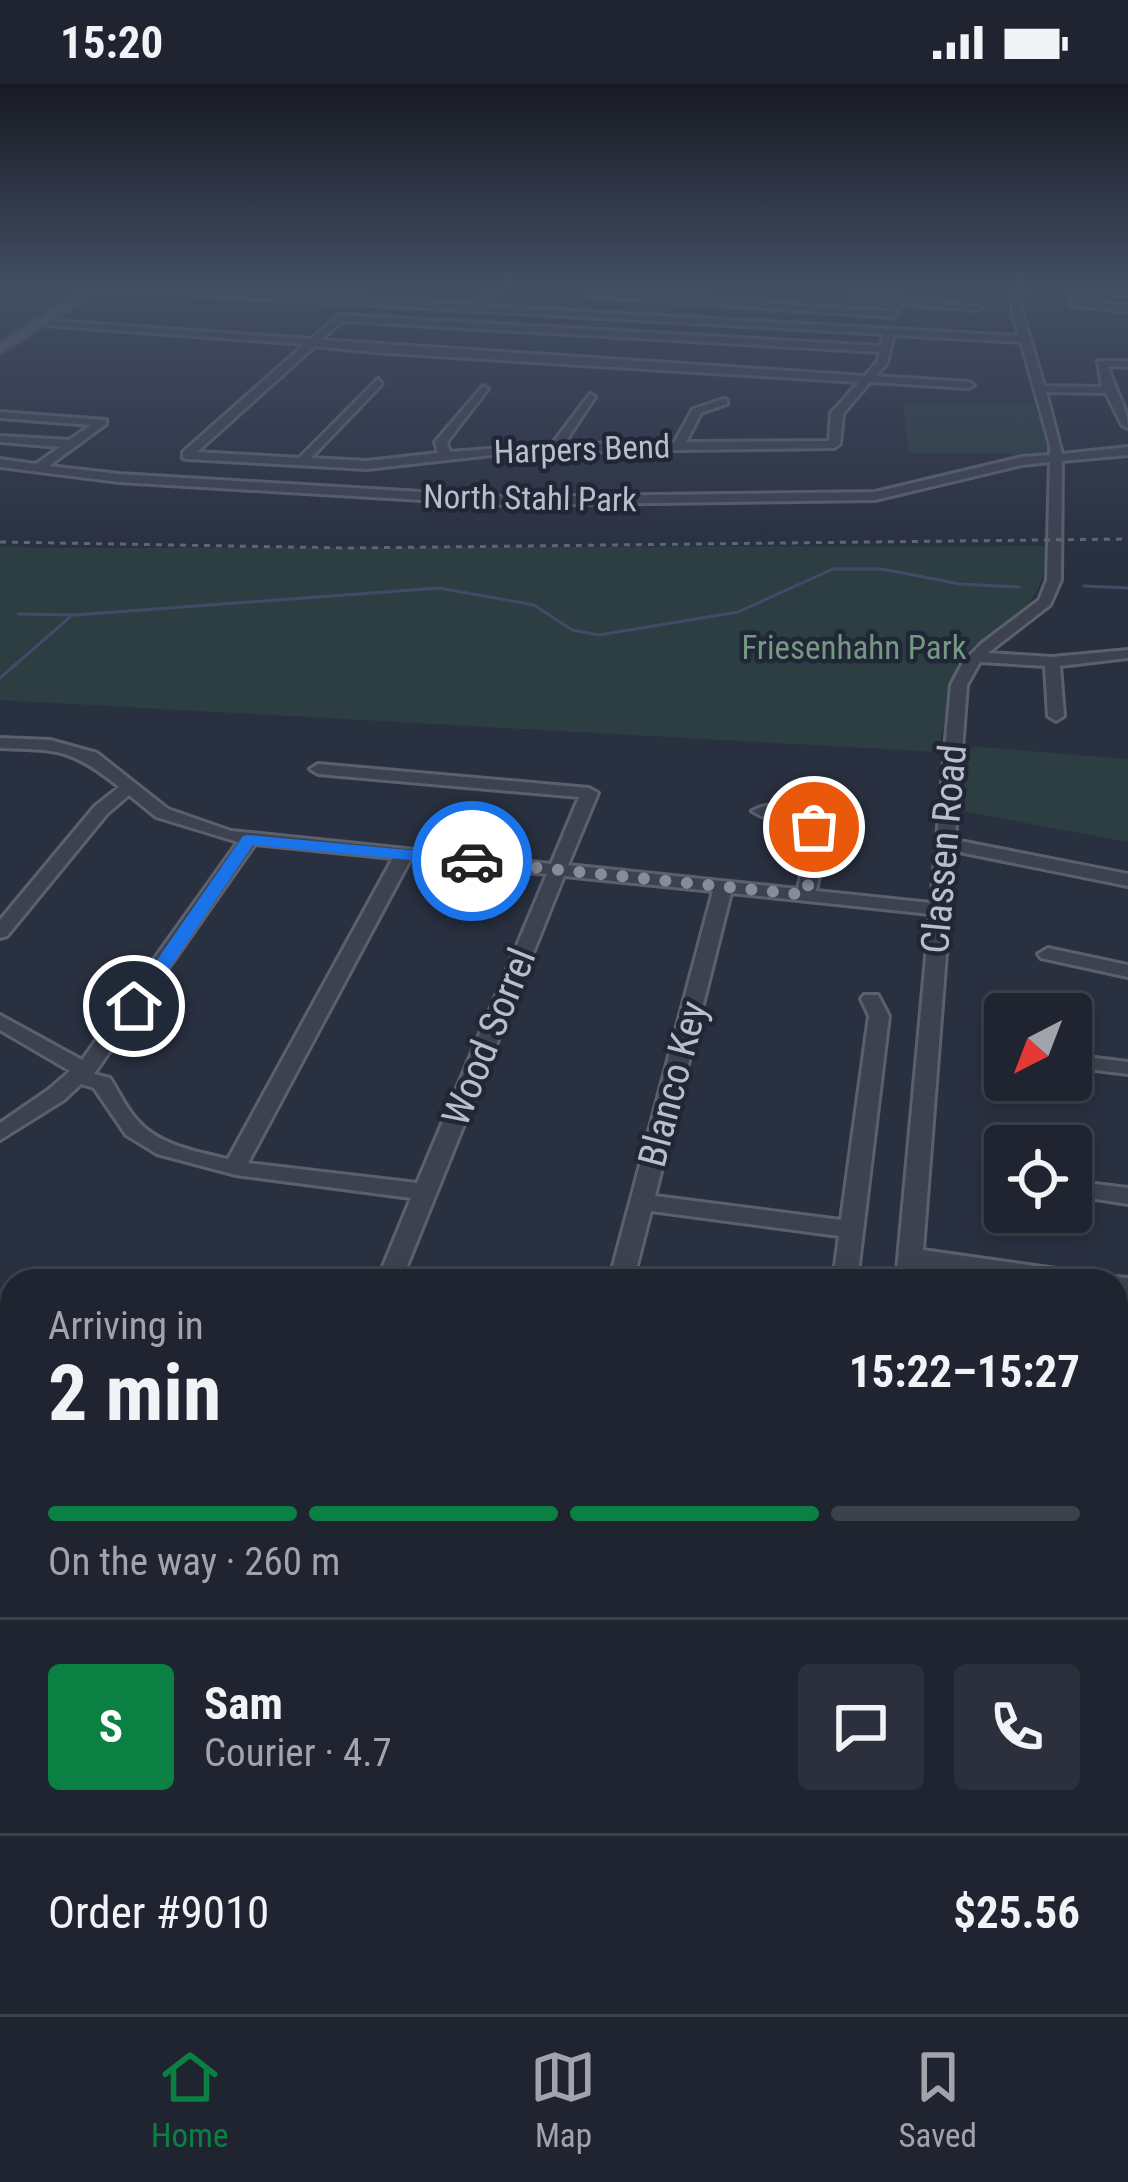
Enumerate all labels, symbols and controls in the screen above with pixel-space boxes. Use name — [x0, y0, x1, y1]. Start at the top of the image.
text: 15:20 — [60, 16, 163, 69]
street label: Harpers Bend — [493, 426, 671, 472]
street label: North Stahl Park — [423, 477, 637, 519]
park label: Friesenhahn Park — [741, 628, 967, 667]
street label: Classen Road — [912, 743, 976, 955]
pin — [763, 776, 865, 878]
icon: bag — [781, 794, 847, 860]
courier — [412, 801, 532, 921]
icon: car — [439, 828, 505, 894]
street label: Wood Sorrel — [433, 942, 545, 1132]
pin — [83, 955, 185, 1057]
icon: home — [101, 973, 167, 1039]
north arrow — [984, 993, 1092, 1101]
map controls — [984, 993, 1092, 1233]
street label: Blanco Key — [629, 996, 717, 1172]
button: locate — [984, 1125, 1092, 1233]
text: Arriving in — [48, 1303, 204, 1349]
text: 15:22–15:27 — [849, 1345, 1080, 1398]
text: 2 min — [48, 1348, 221, 1439]
text: On the way · 260 m — [48, 1539, 340, 1585]
button: chat — [798, 1664, 924, 1790]
button: phone — [954, 1664, 1080, 1790]
text: Sam — [204, 1677, 283, 1730]
text: S — [99, 1700, 123, 1753]
text: Courier · 4.7 — [204, 1730, 392, 1776]
text: Order #9010 — [48, 1886, 269, 1939]
text: $25.56 — [953, 1886, 1080, 1939]
tab: Home — [151, 2044, 228, 2155]
tab: Map — [530, 2044, 596, 2155]
tab: Saved — [899, 2044, 977, 2155]

